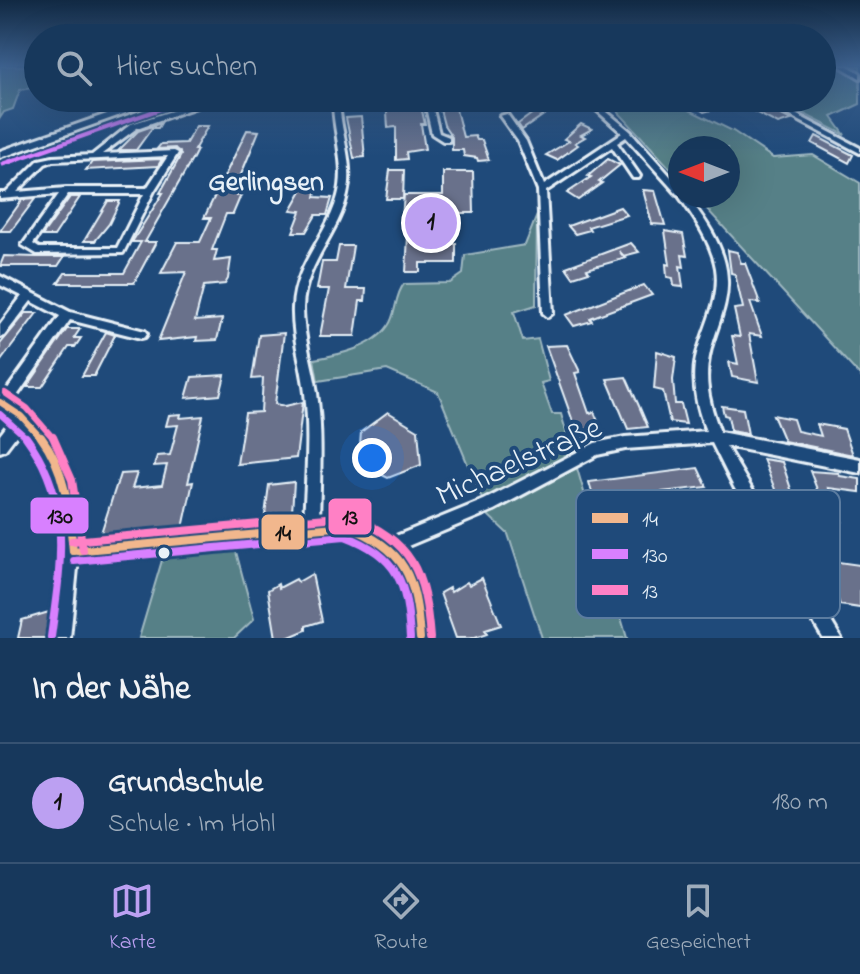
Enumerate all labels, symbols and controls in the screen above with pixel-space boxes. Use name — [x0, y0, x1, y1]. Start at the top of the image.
search box — [24, 24, 836, 112]
icon: search — [52, 46, 96, 90]
text: Hier suchen — [116, 46, 257, 90]
north arrow — [668, 136, 740, 208]
district label: Gerlingsen — [208, 163, 324, 205]
pin: 1 — [405, 193, 457, 253]
street label: Michaelstraße — [429, 405, 610, 521]
your location — [352, 438, 392, 478]
legend — [576, 490, 840, 618]
line badge: 130 — [29, 496, 90, 535]
line badge: 13 — [327, 497, 373, 536]
text: 130 — [47, 502, 73, 534]
text: 13 — [342, 503, 358, 535]
text: 14 — [642, 505, 658, 537]
line badge: 14 — [260, 513, 306, 551]
text: 14 — [275, 519, 292, 551]
text: 130 — [642, 541, 668, 573]
unlabelled marker — [156, 545, 172, 561]
text: 13 — [642, 577, 658, 609]
text: In der Nähe — [32, 665, 190, 715]
text: Grundschule — [108, 762, 263, 806]
text: 1 — [54, 784, 62, 822]
text: 180 m — [772, 784, 828, 822]
text: Schule · Im Hohl — [108, 806, 275, 844]
tab: Karte — [109, 879, 156, 959]
tab: Route — [374, 879, 428, 959]
tab: Gespeichert — [646, 879, 751, 959]

